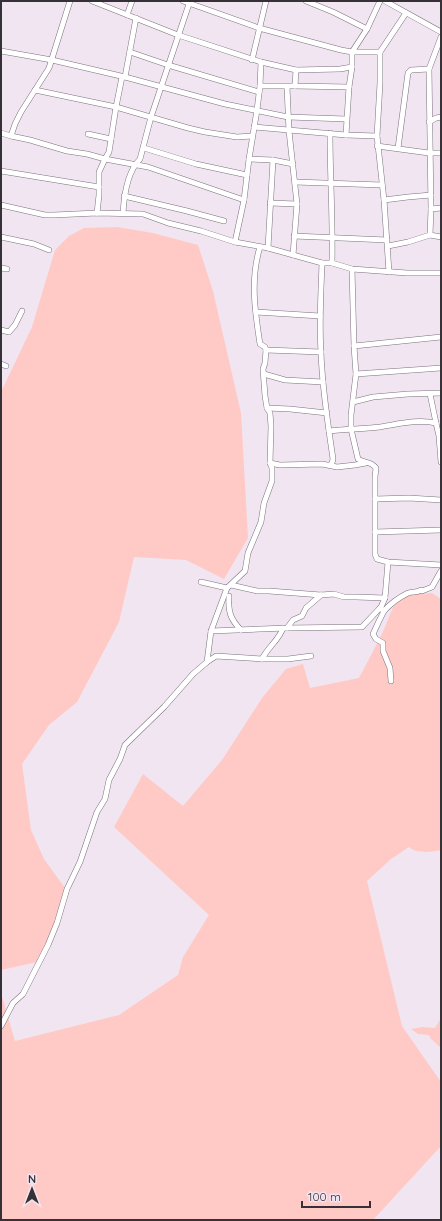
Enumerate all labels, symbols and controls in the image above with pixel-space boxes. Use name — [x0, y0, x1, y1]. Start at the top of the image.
north arrow — [12, 1169, 52, 1209]
text: N — [28, 1172, 36, 1186]
scale bar — [302, 1183, 370, 1209]
text: 100 m — [308, 1189, 341, 1204]

